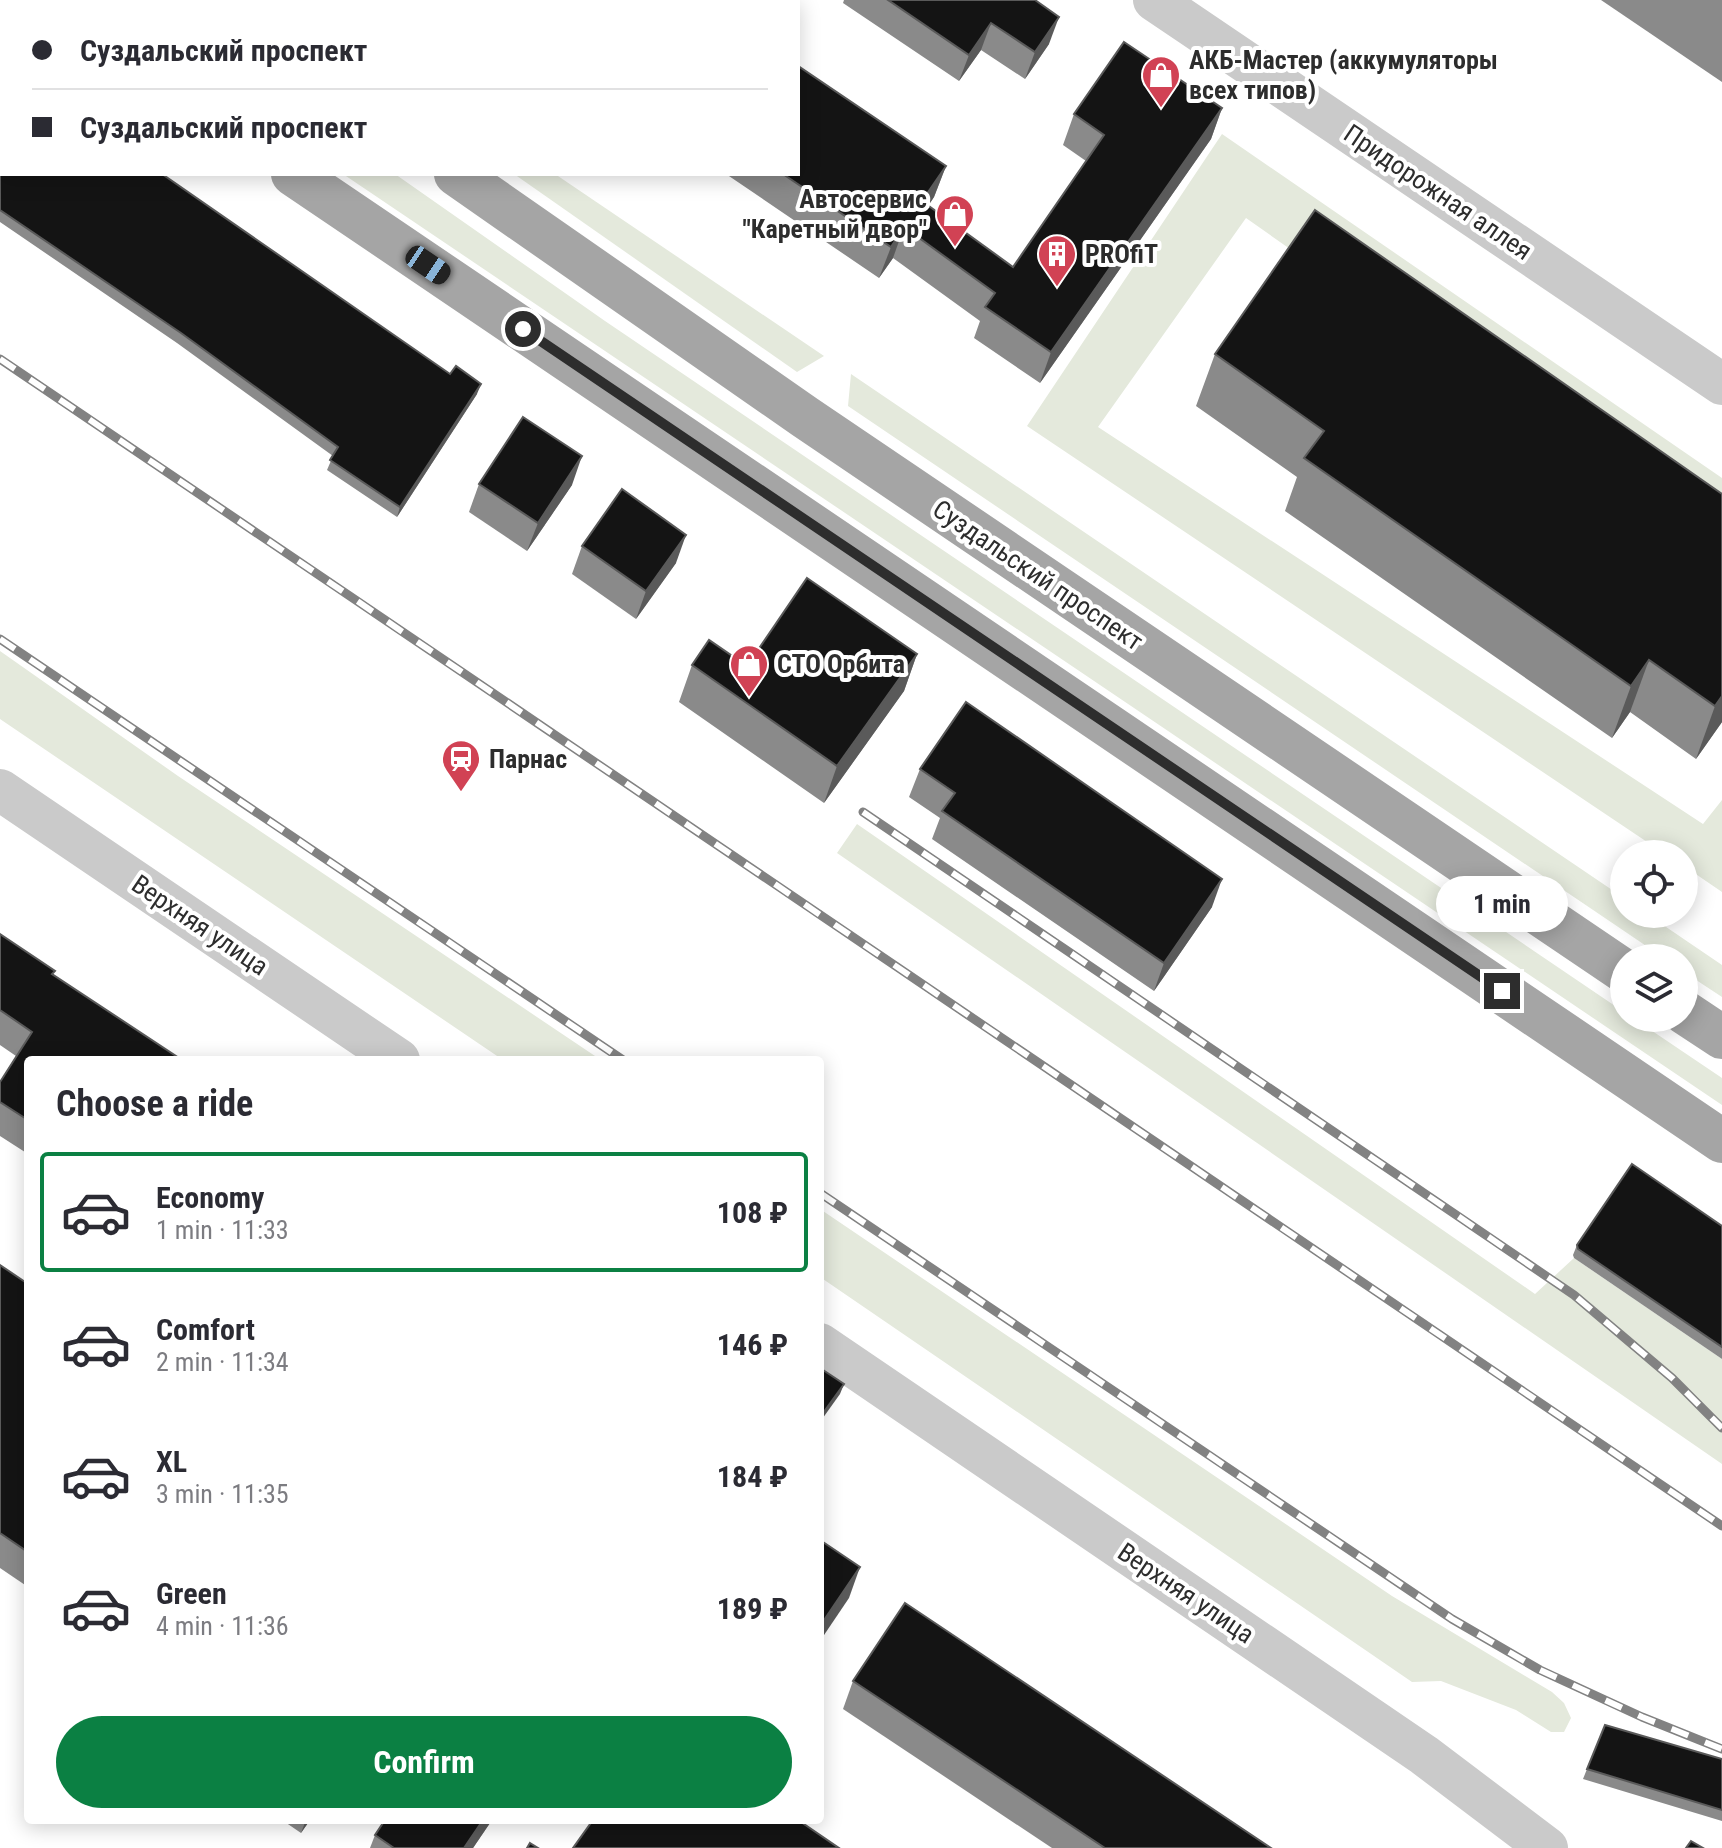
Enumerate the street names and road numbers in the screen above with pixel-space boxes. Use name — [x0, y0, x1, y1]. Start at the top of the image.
street label: Придорожная аллея — [1338, 118, 1538, 266]
street label: Суздальский проспект — [927, 494, 1149, 656]
street label: Верхняя улица — [126, 868, 274, 982]
street label: Верхняя улица — [1112, 1536, 1260, 1650]

